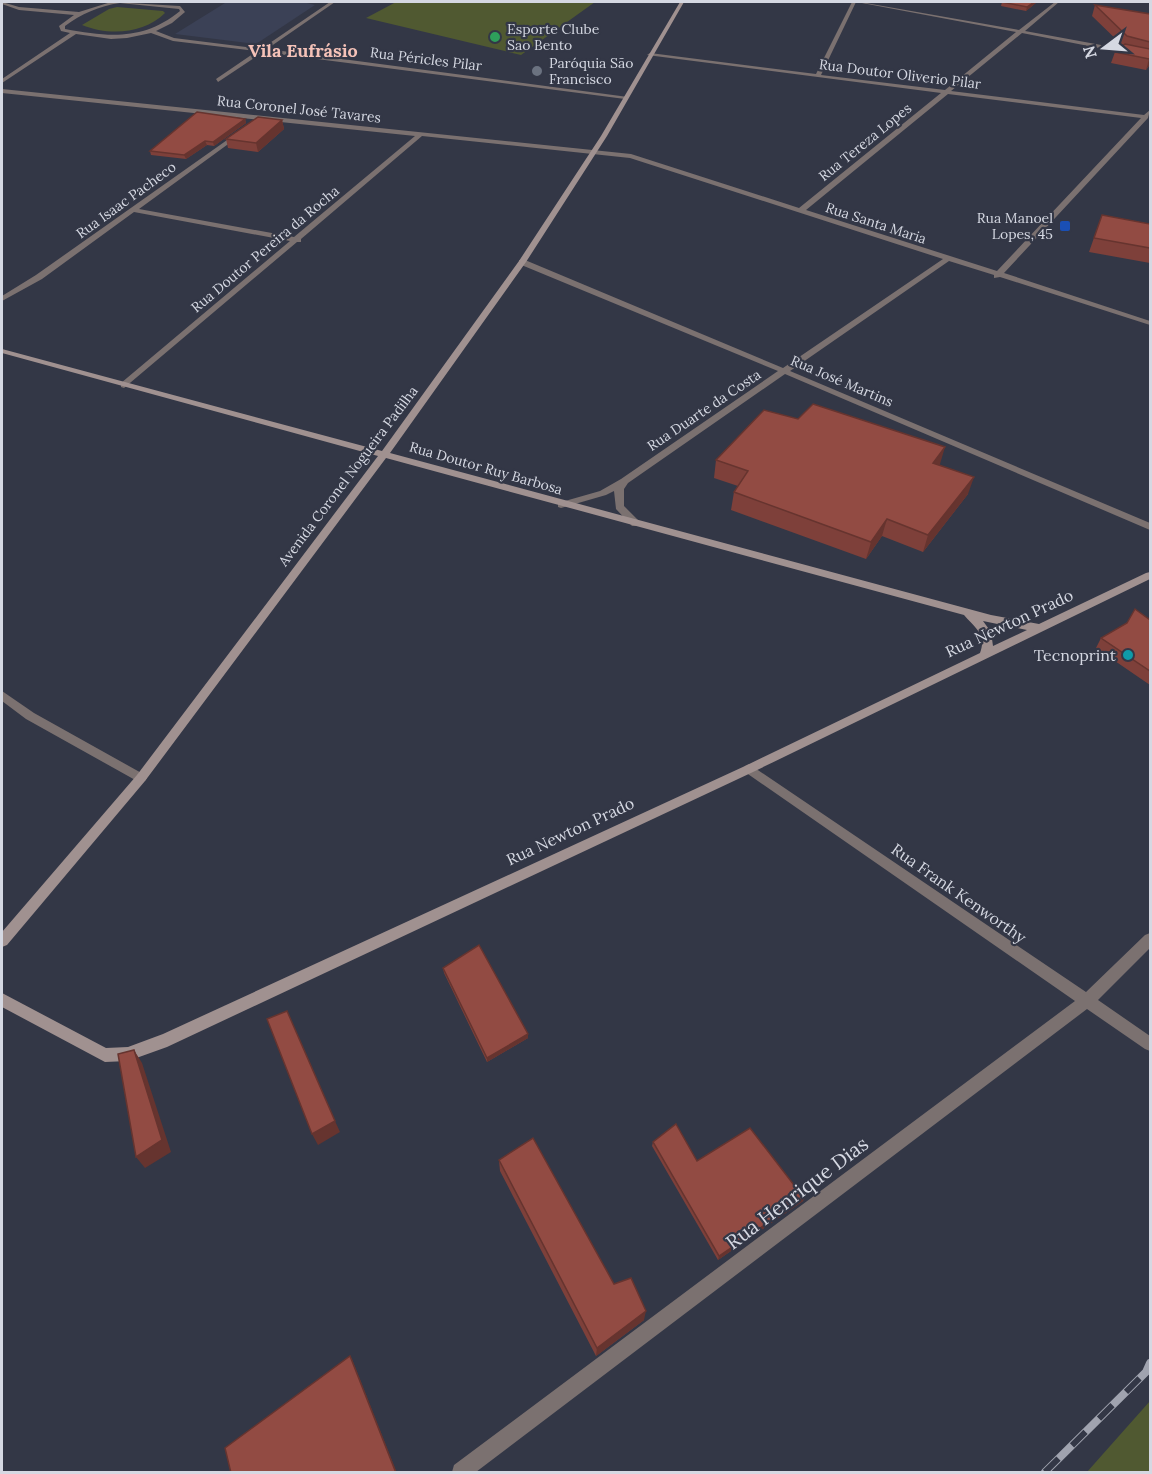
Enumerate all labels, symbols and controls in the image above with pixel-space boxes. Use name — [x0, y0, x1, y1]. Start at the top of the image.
north arrow — [1074, 18, 1134, 78]
place label: Esporte Clube Sao Bento — [507, 20, 600, 54]
marker: Esporte Clube Sao Bento — [488, 30, 502, 44]
district label: Vila Eufrásio — [248, 39, 358, 62]
street label: Rua Péricles Pilar — [369, 43, 483, 75]
text: N — [1078, 43, 1101, 61]
place label: Paróquia São Francisco — [549, 54, 633, 88]
street label: Rua Doutor Oliverio Pilar — [818, 55, 982, 93]
marker: Paróquia São Francisco — [530, 64, 544, 78]
street label: Rua Coronel José Tavares — [216, 91, 382, 127]
street label: Rua Tereza Lopes — [815, 99, 915, 185]
street label: Rua Isaac Pacheco — [72, 158, 180, 242]
street label: Rua Doutor Pereira da Rocha — [187, 182, 343, 316]
street label: Rua Santa Maria — [823, 198, 929, 248]
place label: Rua Manoel Lopes, 45 — [977, 209, 1053, 243]
marker: Rua Manoel Lopes, 45 — [1058, 219, 1072, 233]
street label: Rua José Martins — [788, 351, 896, 411]
street label: Rua Duarte da Costa — [644, 365, 764, 455]
street label: Avenida Coronel Nogueira Padilha — [274, 382, 422, 570]
street label: Rua Doutor Ruy Barbosa — [407, 438, 565, 498]
street label: Rua Newton Prado — [942, 585, 1076, 661]
place label: Tecnoprint — [1034, 645, 1117, 665]
marker: Tecnoprint — [1121, 648, 1135, 662]
street label: Rua Newton Prado — [503, 793, 637, 869]
street label: Rua Frank Kenworthy — [888, 839, 1031, 947]
street label: Rua Henrique Dias — [720, 1131, 873, 1254]

